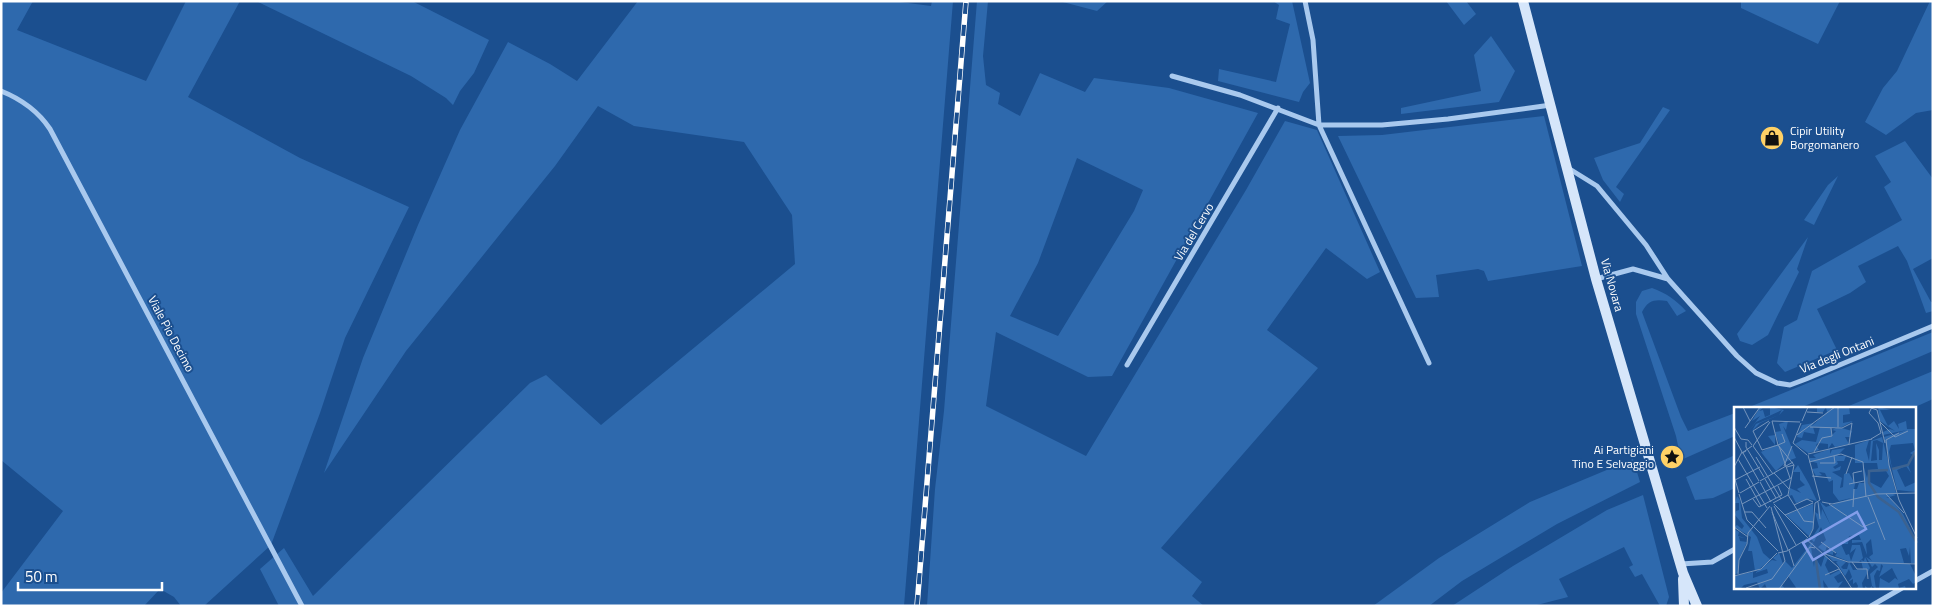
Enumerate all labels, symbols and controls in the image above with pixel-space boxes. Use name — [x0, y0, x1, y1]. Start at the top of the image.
place label: Cipir Utility Borgomanero — [1790, 121, 1859, 154]
shop icon: Cipir Utility Borgomanero — [1759, 125, 1785, 151]
street label: Via del Cervo — [1169, 199, 1218, 264]
street label: Via Novara — [1596, 256, 1629, 314]
street label: Viale Pio Decimo — [143, 292, 200, 375]
street label: Via degli Ontani — [1797, 331, 1877, 378]
inset map — [1734, 407, 1916, 590]
place label: Ai Partigiani Tino E Selvaggio — [1572, 440, 1654, 473]
place icon: Ai Partigiani Tino E Selvaggio — [1659, 444, 1685, 470]
scale bar — [18, 560, 161, 592]
text: 50 m — [25, 565, 58, 588]

